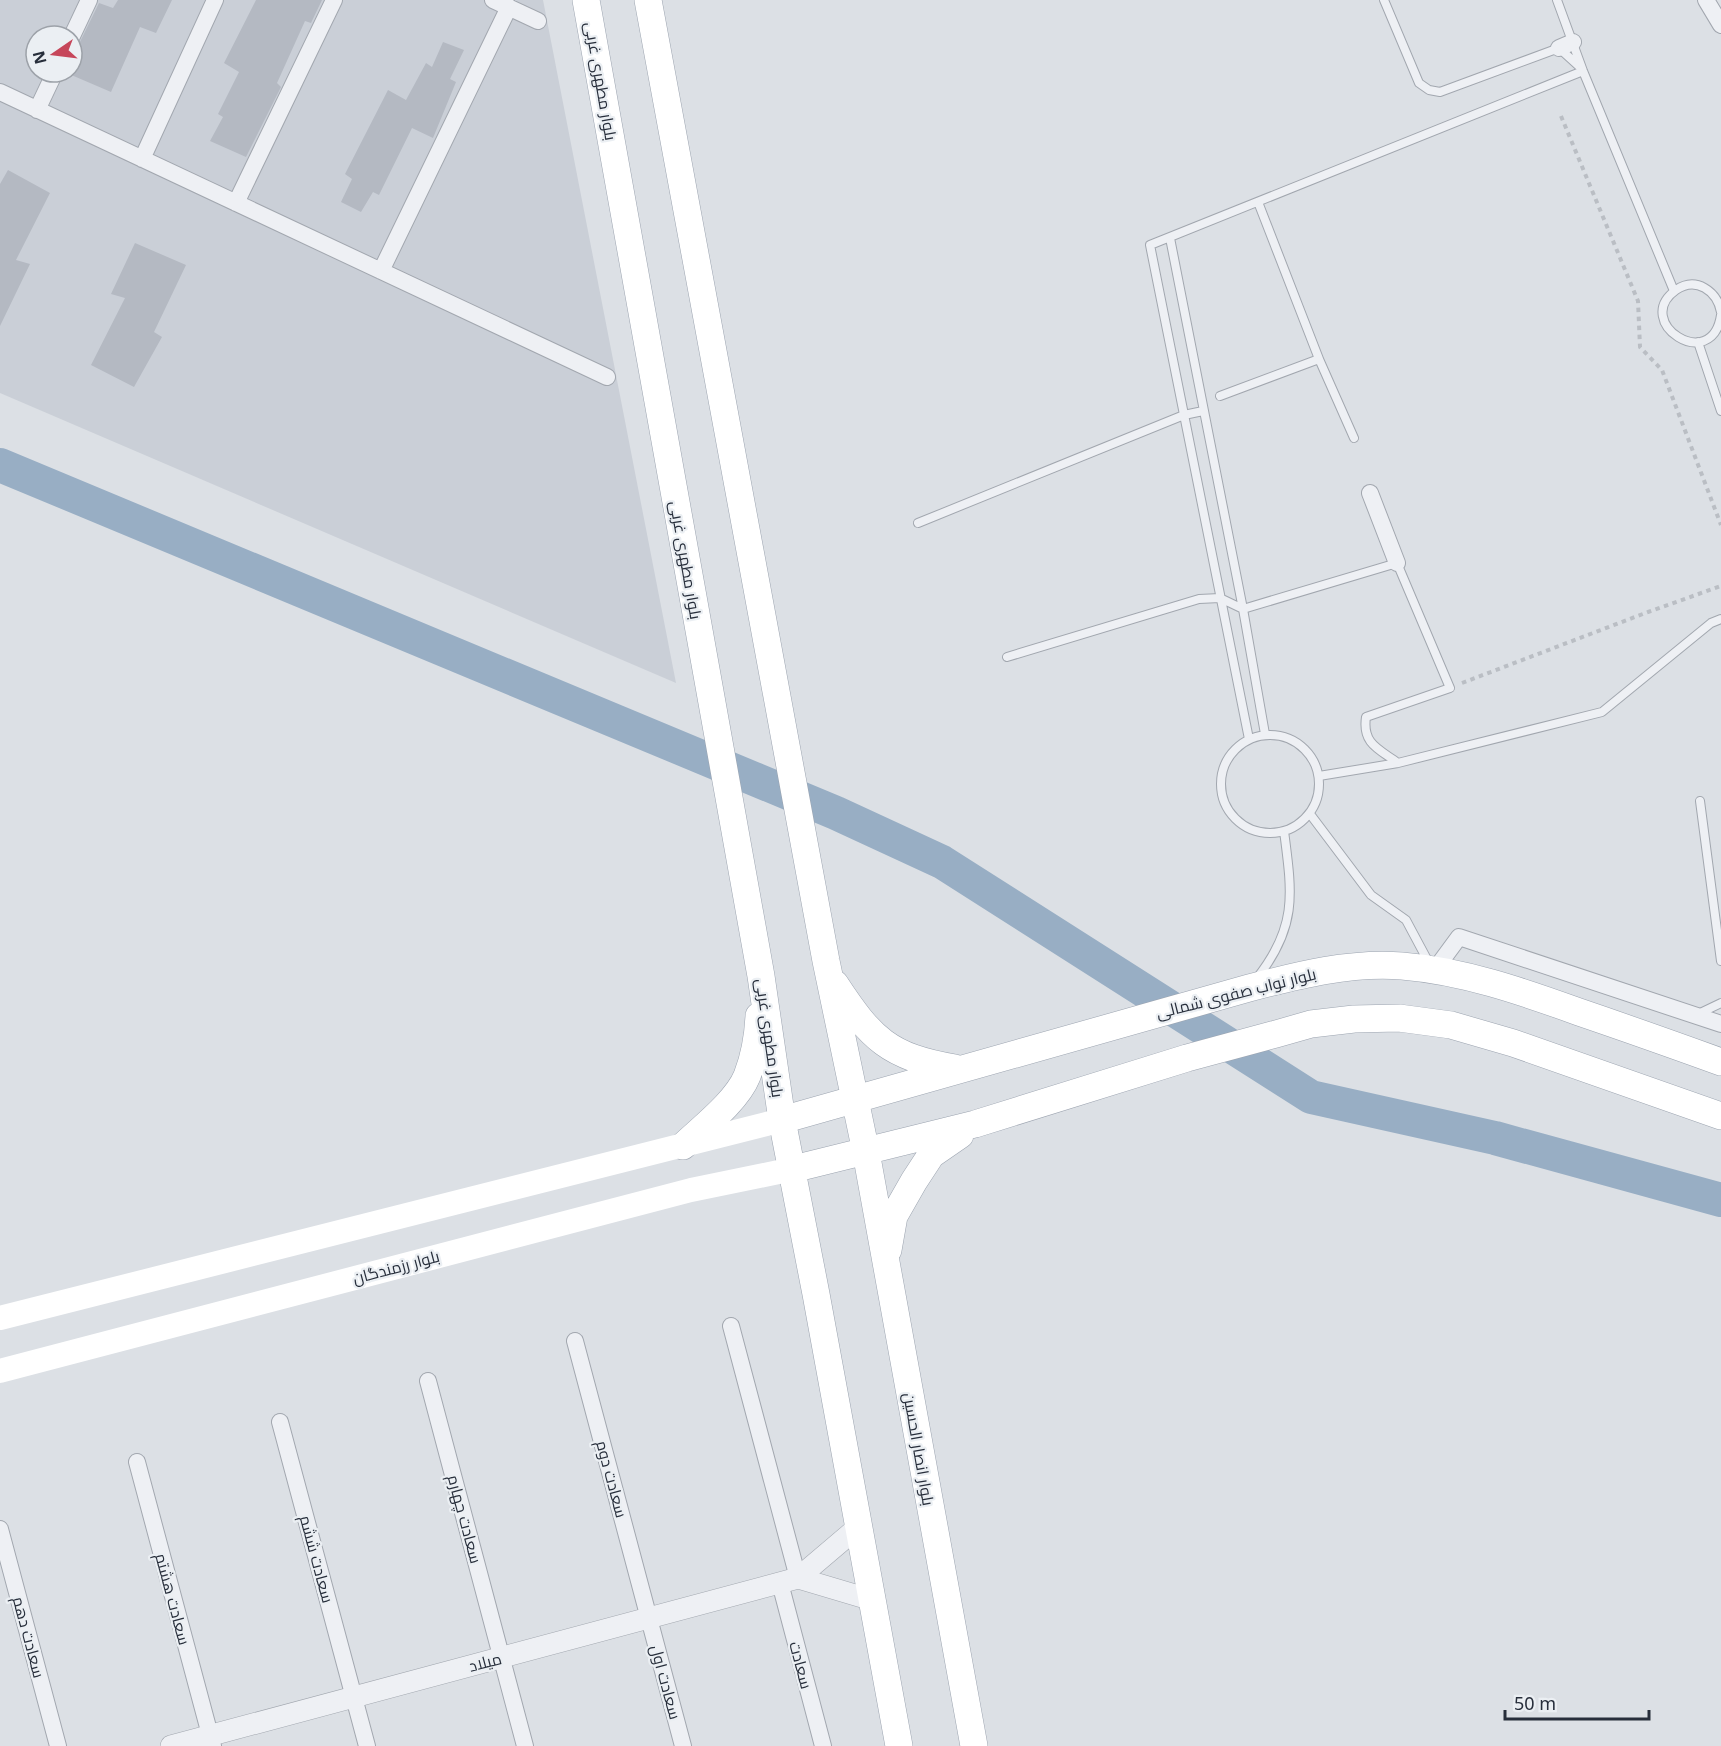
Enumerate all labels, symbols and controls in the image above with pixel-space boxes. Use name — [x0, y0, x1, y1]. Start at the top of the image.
street label: بلوار مطهری غربی — [580, 20, 622, 142]
north arrow — [24, 24, 84, 84]
text: N — [27, 49, 52, 67]
street label: بلوار مطهری غربی — [665, 499, 707, 621]
street label: بلوار نواب صفوی شمالی — [1154, 962, 1318, 1024]
street label: بلوار مطهری غربی — [751, 977, 789, 1099]
street label: بلوار رزمندگان — [350, 1245, 442, 1289]
street label: بلوار انصار الحسین — [898, 1391, 940, 1507]
street label: سعادت دوم — [590, 1438, 633, 1520]
street label: سعادت چهارم — [442, 1472, 487, 1566]
street label: سعادت ششم — [294, 1513, 339, 1606]
street label: سعادت هشتم — [149, 1551, 196, 1648]
street label: سعادت دهم — [7, 1594, 50, 1681]
street label: سعادت — [784, 1639, 818, 1691]
street label: سعادت اول — [645, 1642, 687, 1722]
street label: میلاد — [466, 1647, 504, 1677]
scale bar — [1505, 1683, 1649, 1721]
text: 50 m — [1514, 1691, 1556, 1715]

